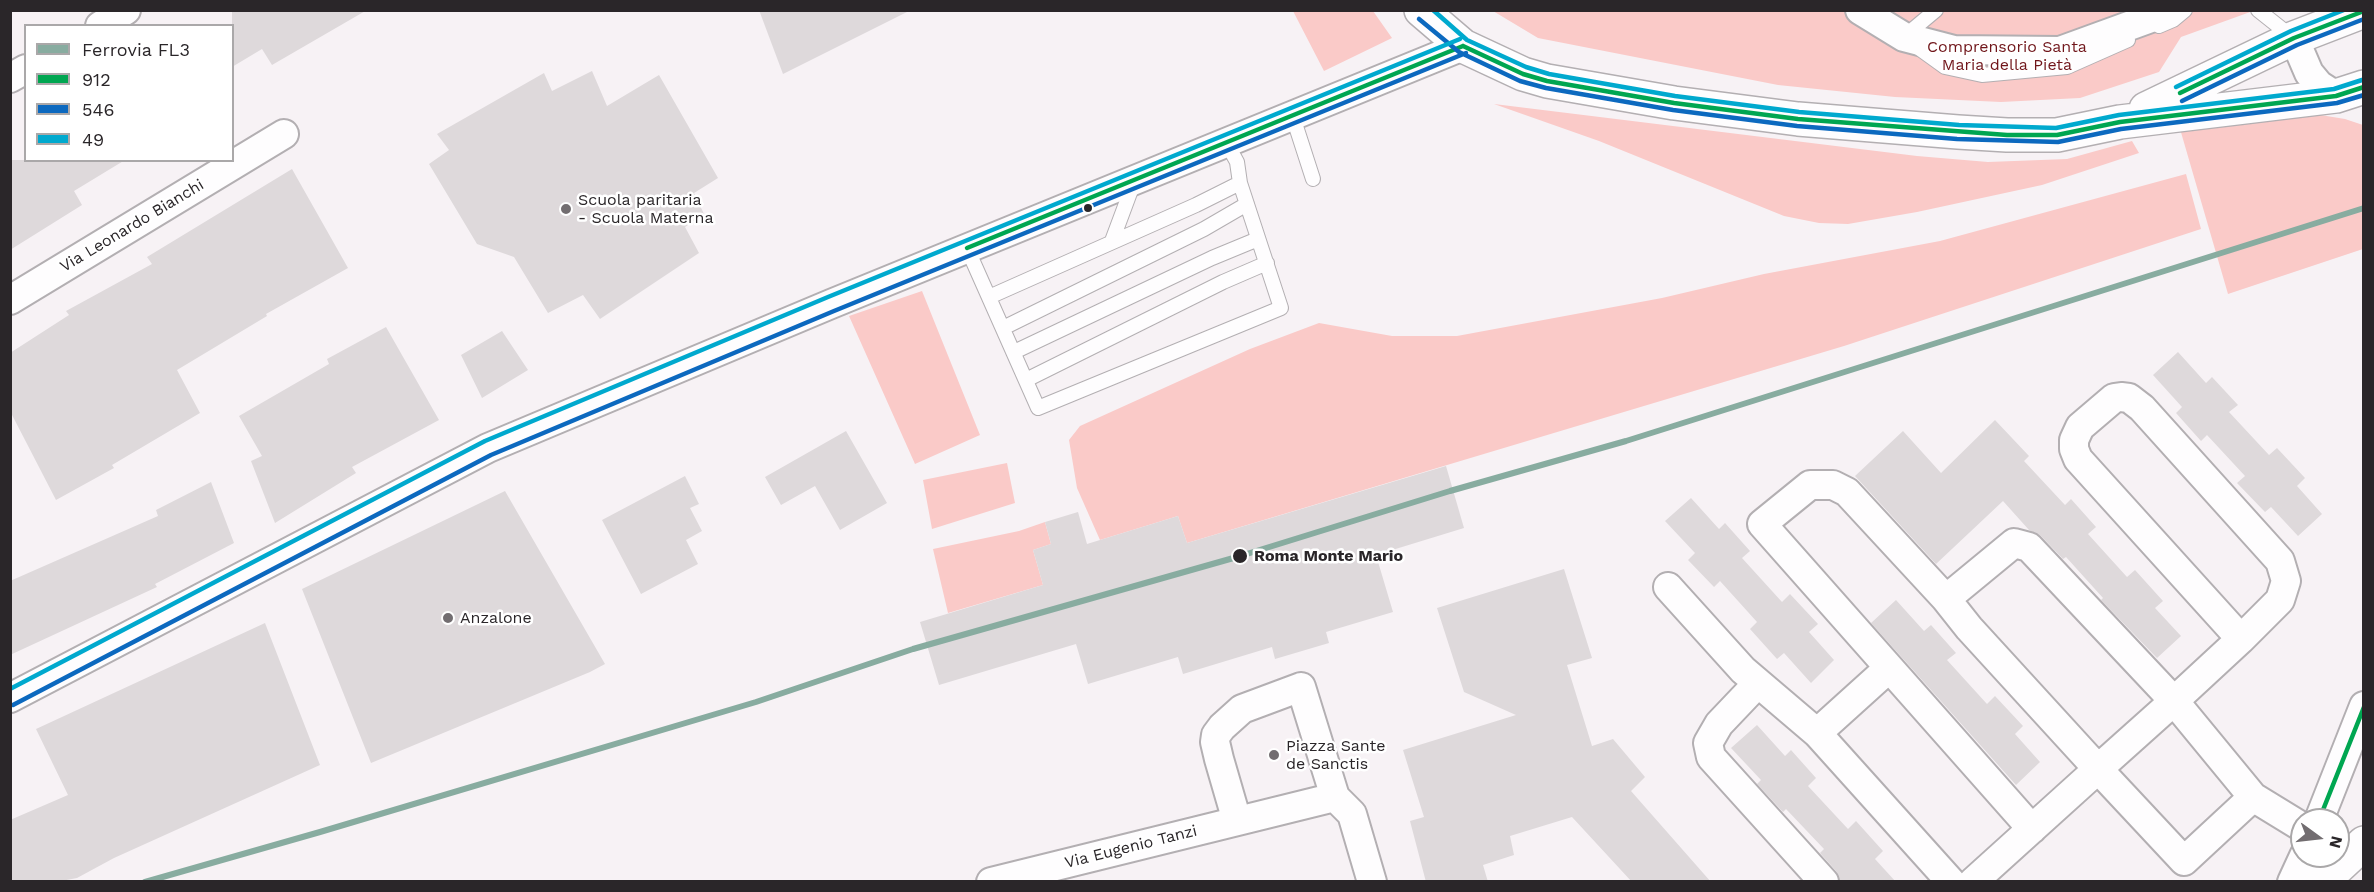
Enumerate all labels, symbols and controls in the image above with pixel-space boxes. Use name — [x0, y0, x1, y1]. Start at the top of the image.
legend — [24, 24, 234, 162]
park label: Comprensorio Santa Maria della Pietà — [1927, 37, 2087, 75]
text: Ferrovia FL3 — [82, 39, 190, 60]
text: 912 — [82, 69, 111, 90]
text: 546 — [82, 99, 114, 120]
text: 49 — [82, 129, 104, 150]
street label: Via Leonardo Bianchi — [57, 175, 207, 277]
place label: Scuola paritaria - Scuola Materna — [578, 190, 713, 228]
marker: Scuola paritaria - Scuola Materna — [559, 202, 573, 216]
unlabelled marker — [1082, 202, 1094, 214]
place label: Roma Monte Mario — [1254, 546, 1403, 566]
marker: Roma Monte Mario — [1231, 547, 1249, 565]
place label: Anzalone — [460, 608, 532, 628]
marker: Anzalone — [441, 611, 455, 625]
place label: Piazza Sante de Sanctis — [1286, 736, 1386, 774]
marker: Piazza Sante de Sanctis — [1267, 748, 1281, 762]
north arrow — [2290, 808, 2350, 868]
street label: Via Eugenio Tanzi — [1063, 821, 1199, 873]
text: N — [2325, 834, 2347, 850]

